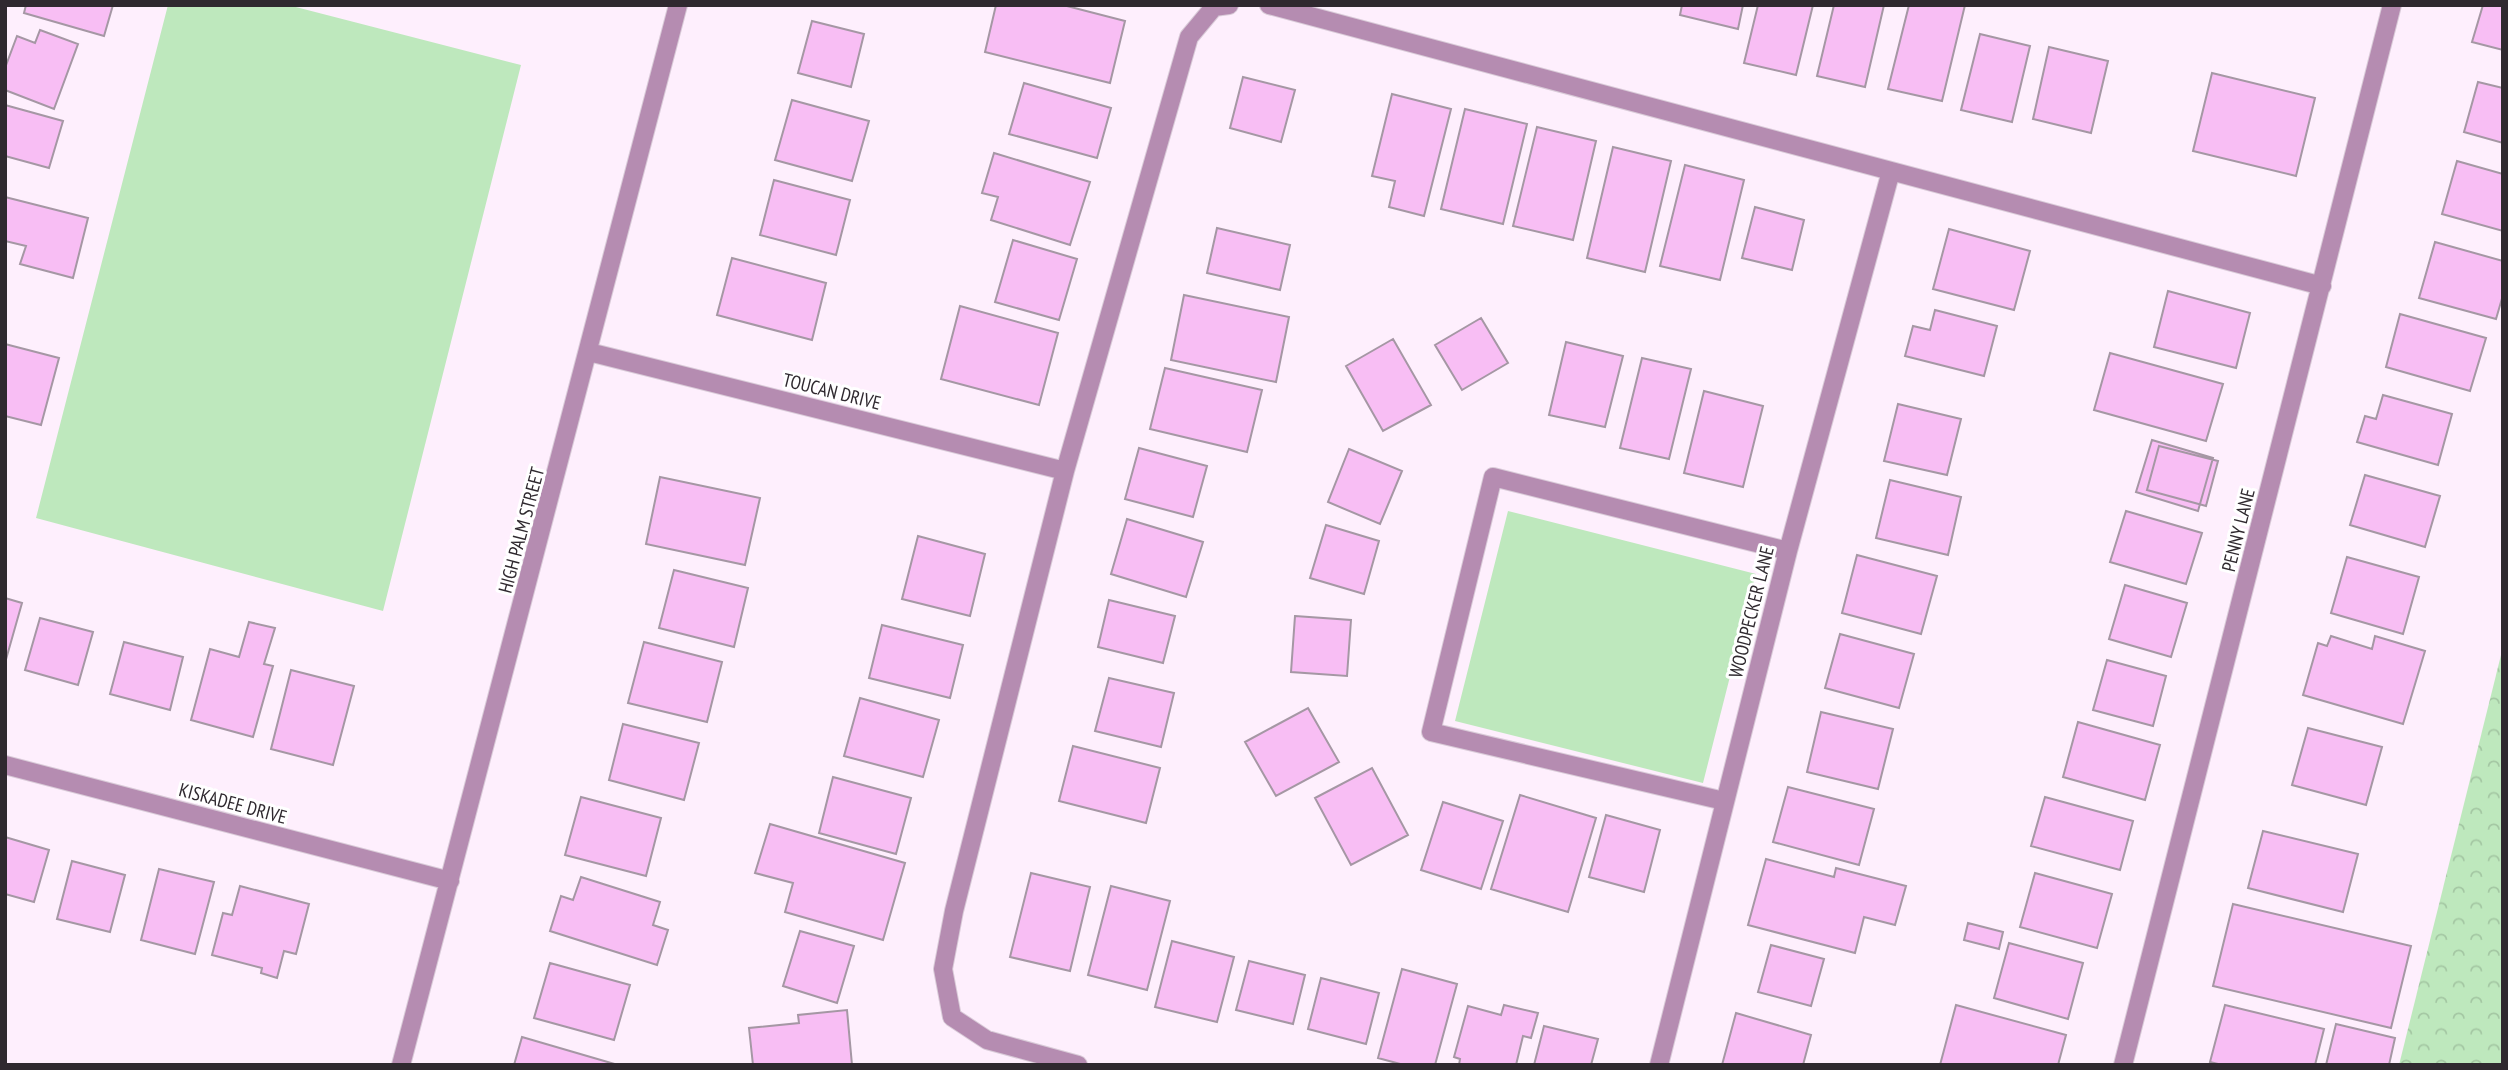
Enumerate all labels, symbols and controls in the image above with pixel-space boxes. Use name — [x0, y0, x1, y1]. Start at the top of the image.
street label: TOUCAN DRIVE — [781, 367, 883, 415]
street label: HIGH PALM STREET — [493, 464, 549, 596]
street label: PENNY LANE — [2216, 486, 2260, 574]
street label: WOODPECKER LANE — [1723, 544, 1779, 680]
street label: KISKADEE DRIVE — [176, 777, 290, 829]

